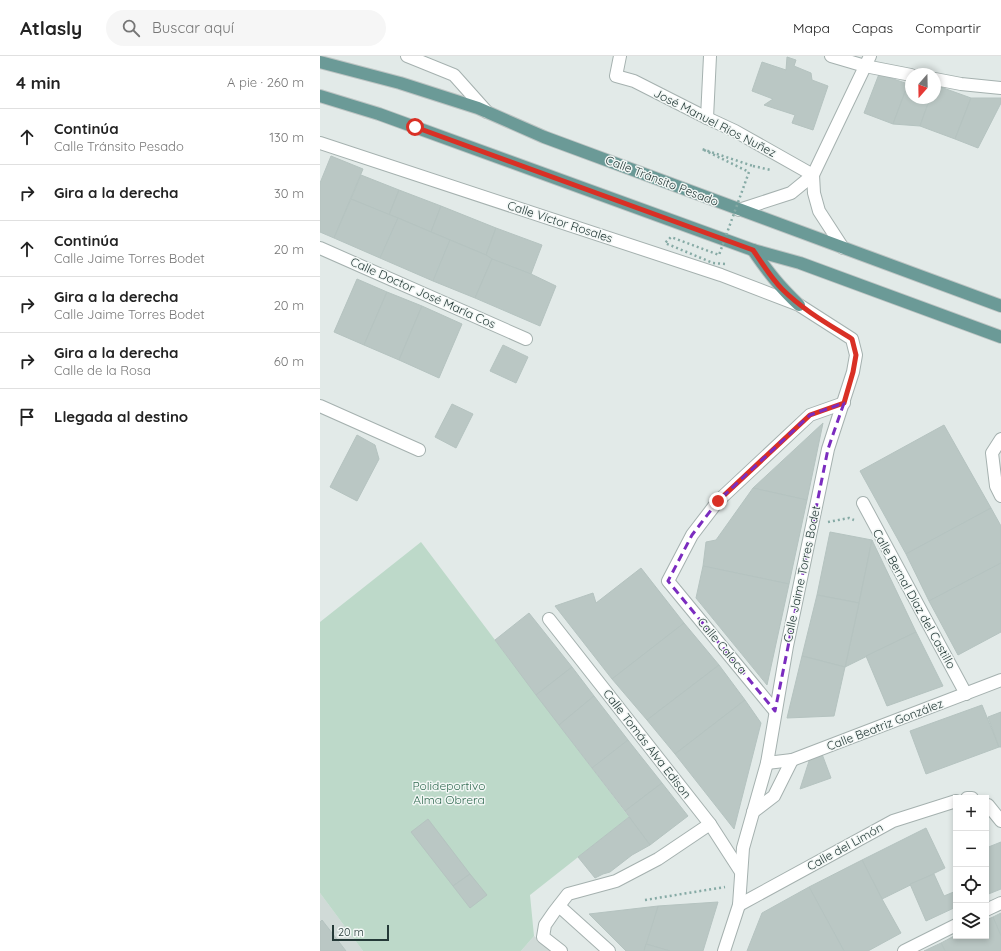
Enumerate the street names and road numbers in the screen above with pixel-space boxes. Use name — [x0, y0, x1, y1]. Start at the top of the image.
street label: José Manuel Rios Nuñez — [652, 85, 779, 160]
street label: Calle Tránsito Pesado — [604, 152, 721, 209]
street label: Calle Víctor Rosales — [506, 197, 615, 246]
street label: Calle Doctor José María Cos — [348, 254, 498, 332]
street label: Calle Jaime Torres Bodet — [780, 504, 823, 644]
street label: Calle Bernal Díaz del Castillo — [870, 526, 959, 671]
street label: Calle Caloca — [694, 614, 750, 677]
street label: Calle Tomás Alva Edison — [600, 686, 695, 801]
street label: Calle Beatriz González — [824, 695, 945, 754]
street label: Calle del Limón — [804, 819, 885, 874]

